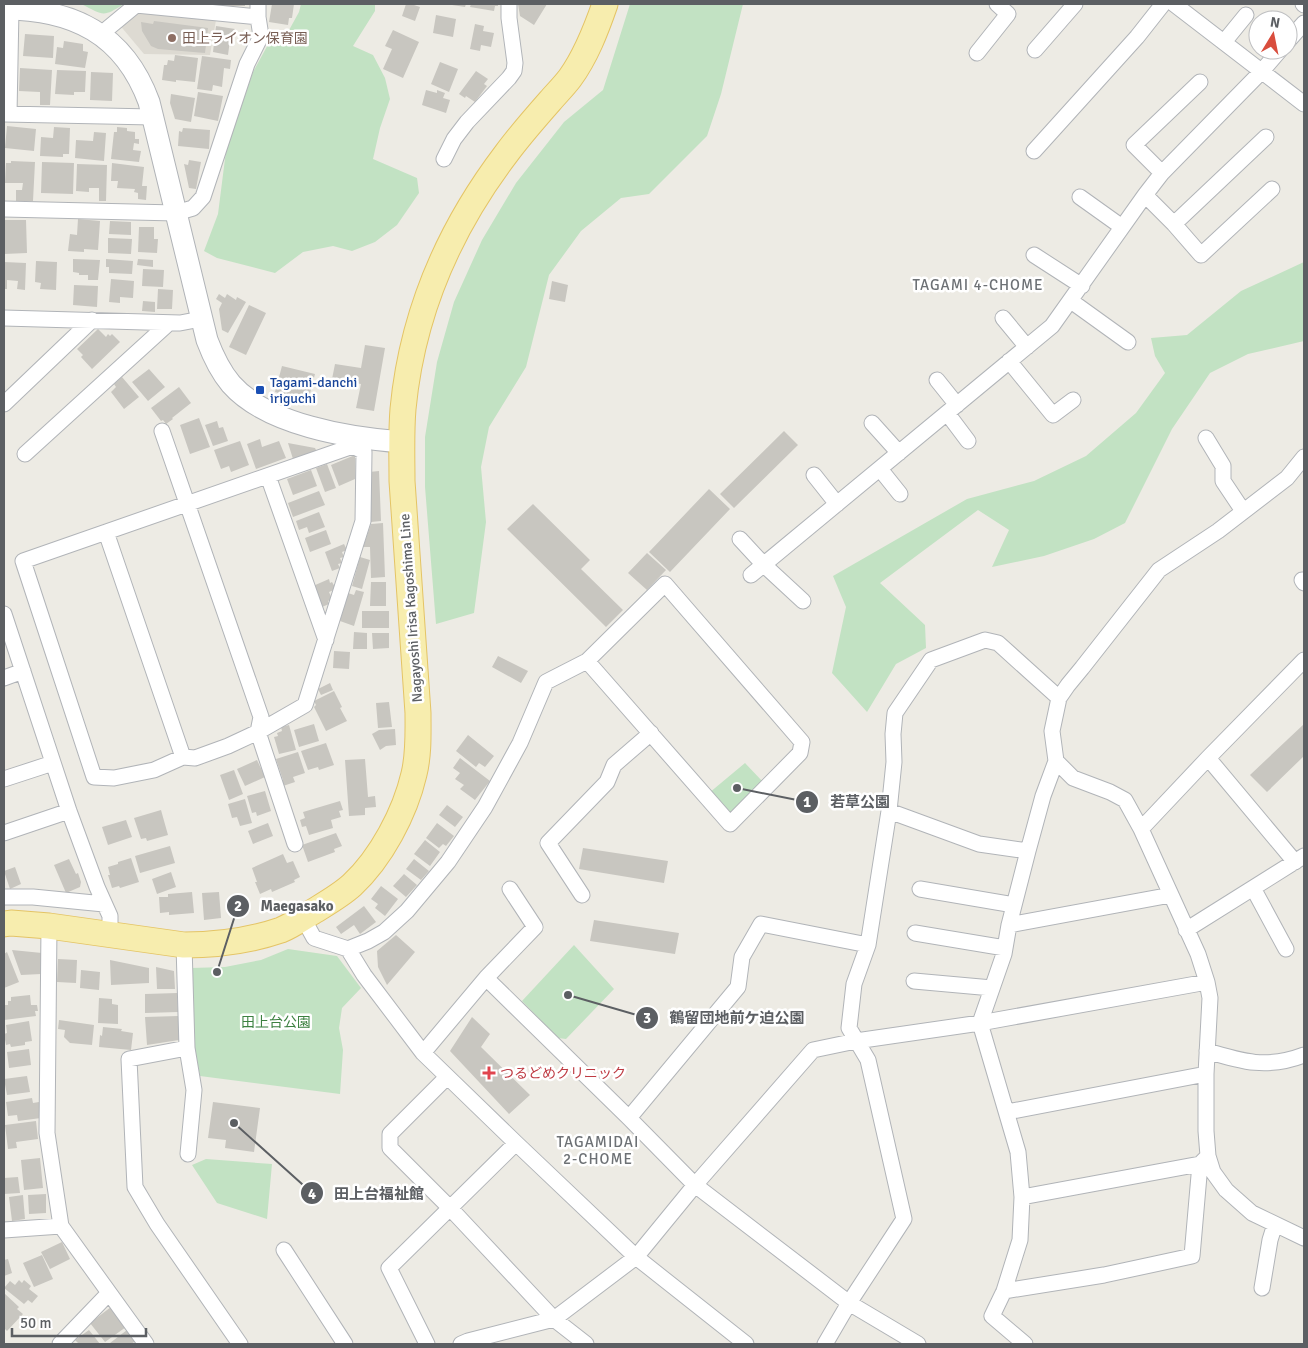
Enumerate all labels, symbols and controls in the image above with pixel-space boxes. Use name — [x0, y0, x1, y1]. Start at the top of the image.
north arrow — [1248, 10, 1298, 60]
text: N — [1269, 13, 1281, 32]
place label: 田上ライオン保育園 — [182, 30, 308, 47]
marker: 田上ライオン保育園 — [166, 32, 178, 44]
district label: TAGAMI 4-CHOME — [912, 276, 1044, 294]
place label: Tagami-danchi iriguchi — [270, 374, 357, 407]
marker: Tagami-danchi iriguchi — [254, 384, 266, 396]
street label: Nagayoshi Irisa Kagoshima Line — [396, 513, 426, 703]
callout: 若草公園 — [795, 787, 900, 817]
text: 1 — [803, 793, 811, 811]
text: 若草公園 — [830, 793, 890, 811]
callout: Maegasako — [226, 891, 344, 921]
text: 2 — [234, 897, 242, 915]
text: Maegasako — [260, 897, 334, 915]
callout: 鶴留団地前ケ迫公園 — [635, 1003, 815, 1033]
text: 3 — [643, 1009, 651, 1027]
text: 鶴留団地前ケ迫公園 — [669, 1009, 805, 1027]
park label: 田上台公園 — [241, 1014, 311, 1031]
place label: つるどめクリニック — [500, 1065, 626, 1082]
marker: つるどめクリニック — [482, 1066, 496, 1080]
district label: TAGAMIDAI 2-CHOME — [557, 1133, 639, 1168]
callout: 田上台福祉館 — [299, 1178, 434, 1208]
text: 4 — [308, 1185, 316, 1203]
text: 田上台福祉館 — [334, 1185, 424, 1203]
scale bar — [12, 1306, 146, 1338]
text: 50 m — [20, 1314, 51, 1332]

